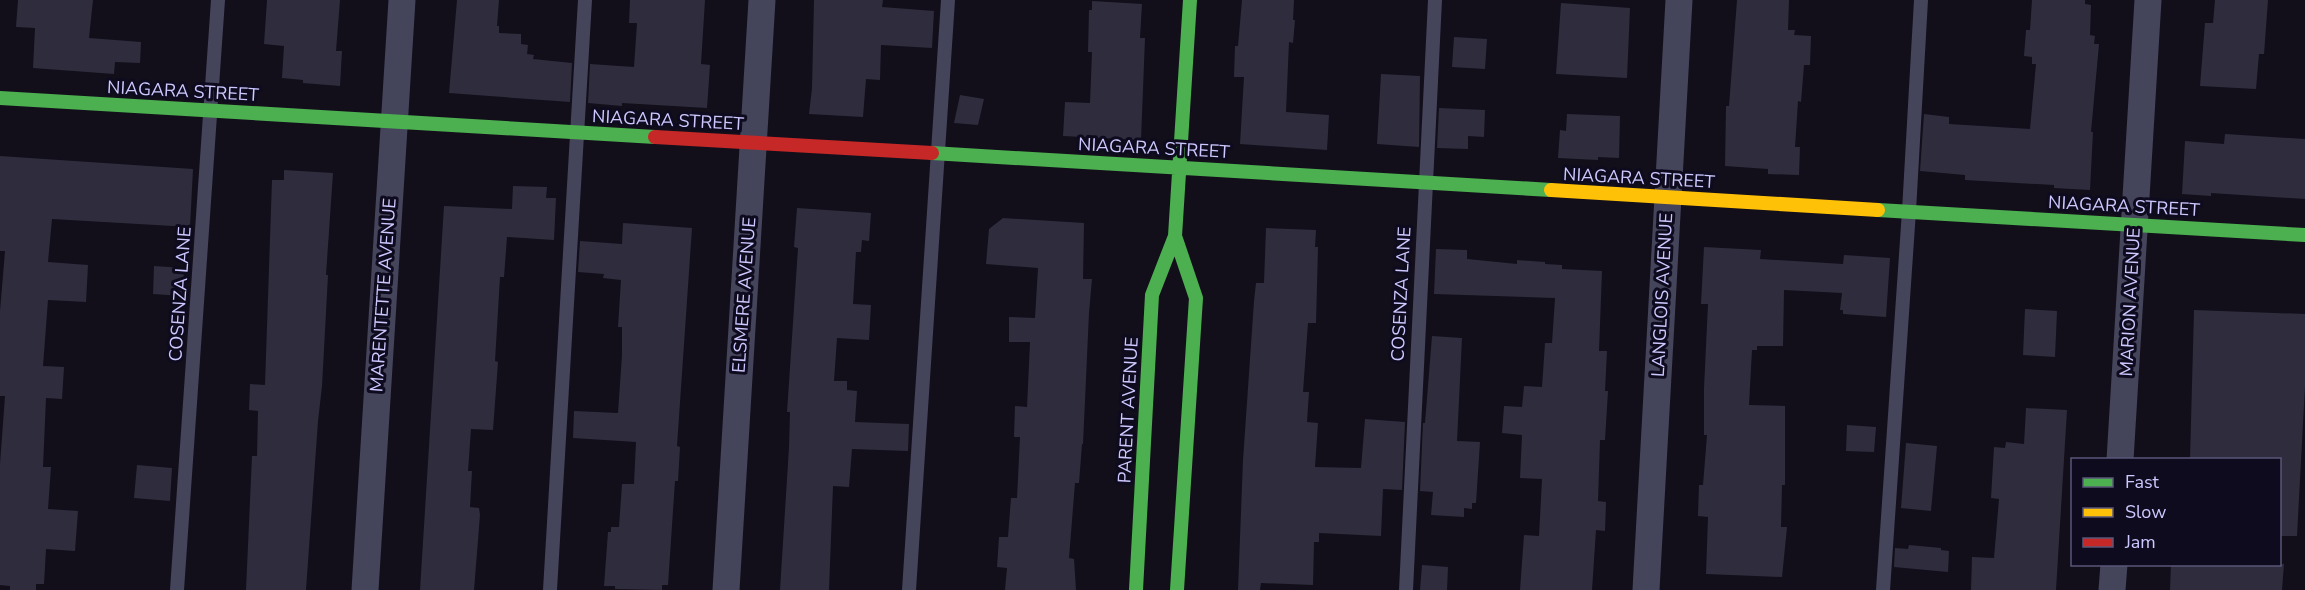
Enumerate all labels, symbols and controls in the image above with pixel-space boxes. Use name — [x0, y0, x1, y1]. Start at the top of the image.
street label: NIAGARA STREET — [107, 75, 260, 107]
street label: NIAGARA STREET — [592, 104, 745, 136]
street label: NIAGARA STREET — [1078, 132, 1231, 164]
street label: NIAGARA STREET — [1563, 162, 1716, 194]
street label: NIAGARA STREET — [2048, 190, 2201, 222]
street label: MARENTETTE AVENUE — [364, 197, 402, 393]
street label: LANGLOIS AVENUE — [1646, 212, 1678, 378]
street label: ELSMERE AVENUE — [727, 216, 761, 374]
street label: COSENZA LANE — [163, 226, 197, 362]
street label: COSENZA LANE — [1385, 226, 1417, 362]
street label: MARION AVENUE — [2114, 227, 2146, 377]
street label: PARENT AVENUE — [1112, 336, 1144, 484]
legend — [2071, 458, 2281, 566]
text: Fast — [2125, 470, 2160, 494]
text: Slow — [2125, 500, 2166, 524]
text: Jam — [2124, 530, 2156, 554]

